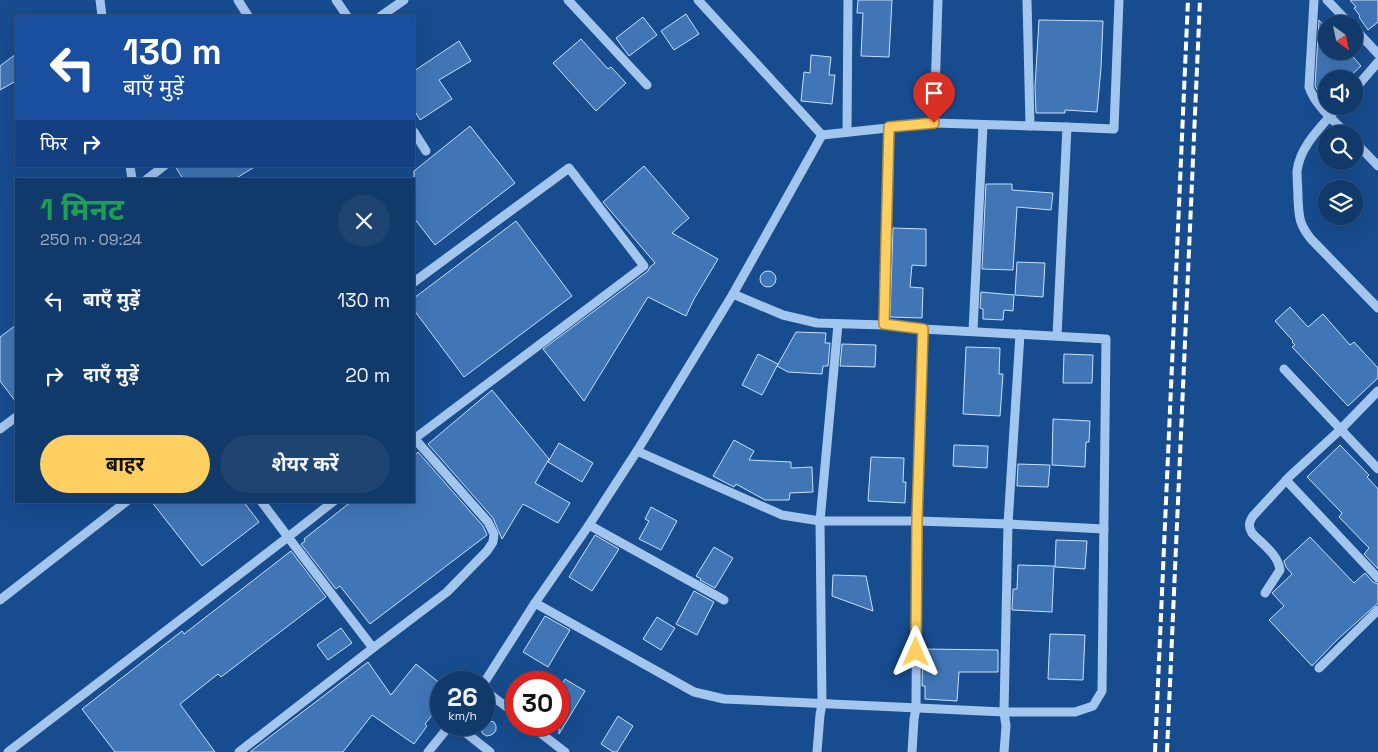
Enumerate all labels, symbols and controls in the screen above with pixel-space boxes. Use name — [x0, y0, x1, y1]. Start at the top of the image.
north arrow — [1318, 15, 1362, 60]
map controls — [1318, 15, 1363, 225]
text: 130 m — [123, 30, 222, 74]
icon: left — [40, 35, 105, 100]
button: sound — [1318, 70, 1363, 115]
pin — [913, 72, 955, 123]
text: बाएँ मुड़ें — [123, 73, 184, 101]
icon: arrive — [920, 79, 948, 107]
button: search — [1318, 125, 1363, 170]
icon: right — [77, 130, 105, 158]
text: फिर — [40, 131, 67, 156]
button: layers — [1318, 180, 1363, 225]
text: 1 मिनट — [40, 190, 124, 229]
button: close — [338, 195, 390, 247]
text: 250 m · 09:24 — [40, 229, 142, 250]
icon: left — [40, 287, 68, 315]
text: बाएँ मुड़ें — [83, 287, 140, 312]
text: 130 m — [337, 288, 390, 313]
icon: right — [40, 362, 68, 390]
text: दाएँ मुड़ें — [83, 362, 139, 387]
text: 20 m — [345, 363, 390, 388]
button: बाहर — [40, 435, 210, 493]
button: शेयर करें — [220, 435, 390, 493]
position arrow — [889, 625, 941, 677]
speed limit sign: 30 — [505, 671, 570, 736]
text: 26 — [447, 681, 478, 713]
text: km/h — [448, 708, 477, 724]

